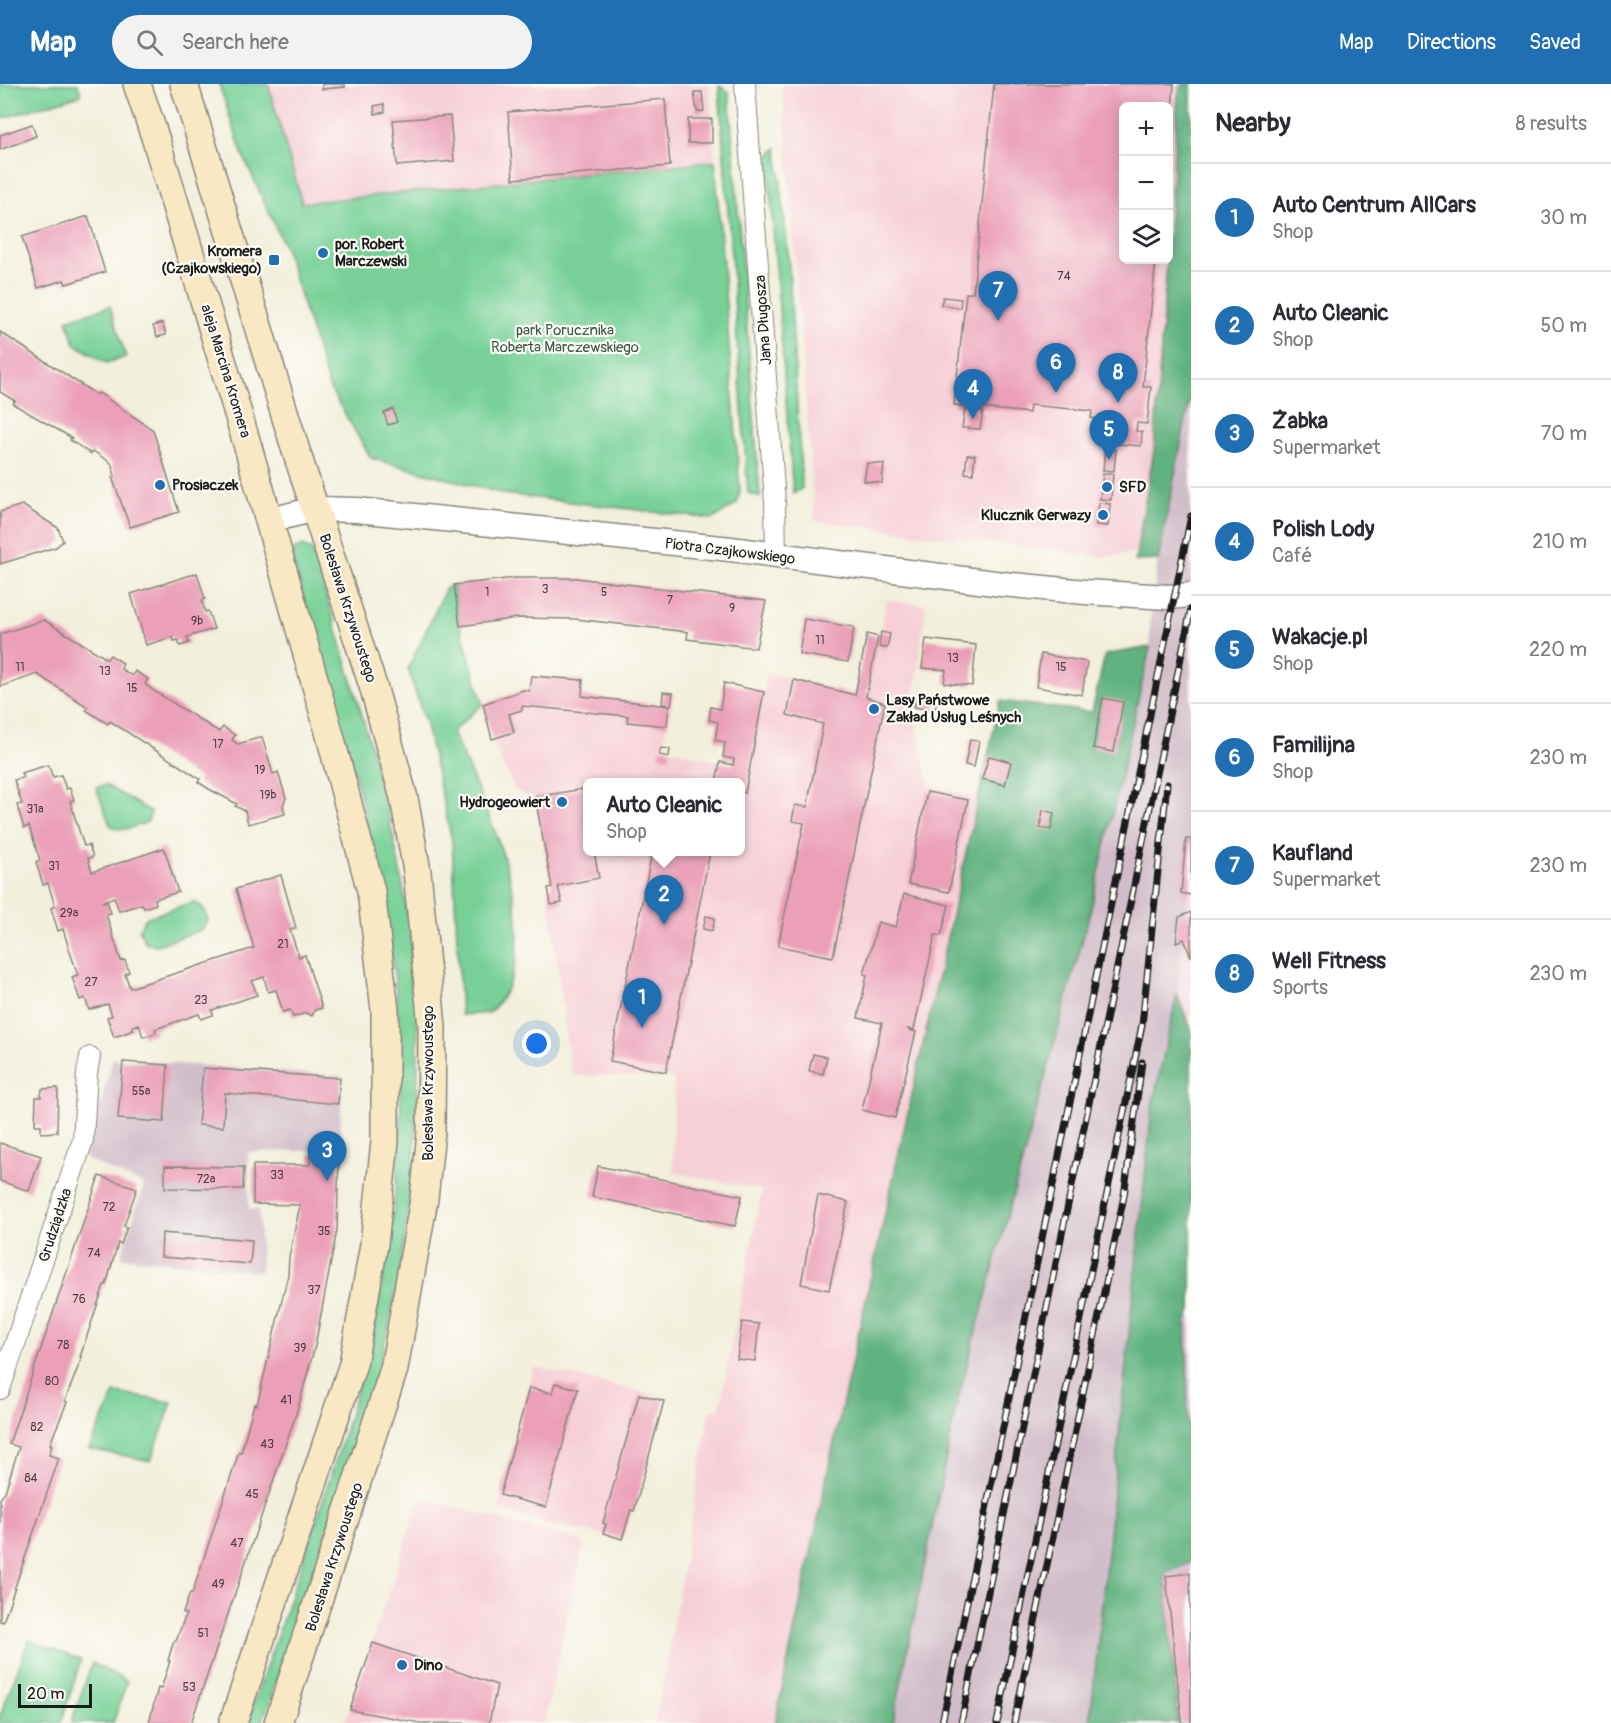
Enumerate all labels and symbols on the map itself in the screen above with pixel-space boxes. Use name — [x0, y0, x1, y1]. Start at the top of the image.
place label: por. Robert Marczewski — [335, 235, 407, 271]
place label: Kromera (Czajkowskiego) — [161, 242, 262, 278]
marker: por. Robert Marczewski — [316, 246, 330, 260]
marker: Kromera (Czajkowskiego) — [267, 253, 281, 267]
house number: 74 — [1057, 269, 1071, 284]
pin: 7 — [978, 272, 1018, 321]
street label: Jana Długosza — [751, 274, 776, 366]
street label: aleja Marcina Kromera — [196, 302, 255, 440]
park label: park Porucznika Roberta Marczewskiego — [491, 321, 639, 357]
pin: 6 — [1036, 344, 1076, 393]
pin: 8 — [1098, 354, 1138, 403]
pin: 4 — [954, 370, 992, 419]
pin: 5 — [1090, 410, 1128, 460]
place label: Prosiaczek — [172, 476, 239, 495]
marker: Prosiaczek — [153, 478, 167, 492]
place label: SFD — [1119, 478, 1147, 497]
marker: SFD — [1100, 480, 1114, 494]
place label: Klucznik Gerwazy — [981, 506, 1092, 525]
marker: Klucznik Gerwazy — [1096, 508, 1110, 522]
street label: Bolesława Krzywoustego — [314, 531, 381, 685]
street label: Piotra Czajkowskiego — [664, 534, 796, 569]
house number: 3 — [542, 582, 549, 597]
house number: 1 — [485, 585, 489, 600]
house number: 5 — [601, 585, 607, 600]
house number: 7 — [667, 593, 674, 608]
house number: 9 — [729, 601, 735, 616]
house number: 9b — [191, 614, 203, 629]
house number: 11 — [815, 633, 825, 648]
house number: 13 — [947, 651, 959, 666]
house number: 11 — [15, 660, 25, 675]
house number: 15 — [1055, 660, 1067, 675]
house number: 13 — [99, 664, 111, 679]
house number: 15 — [126, 681, 138, 696]
place label: Lasy Państwowe Zakład Usług Leśnych — [886, 691, 1021, 727]
marker: Lasy Państwowe Zakład Usług Leśnych — [867, 702, 881, 716]
house number: 17 — [212, 737, 224, 752]
house number: 19 — [255, 763, 265, 778]
house number: 19b — [260, 788, 276, 803]
place label: Hydrogeowiert — [459, 793, 551, 812]
marker: Hydrogeowiert — [555, 795, 569, 809]
house number: 31a — [27, 802, 44, 817]
house number: 31 — [48, 859, 60, 874]
pin: 2 — [644, 876, 684, 925]
house number: 29a — [60, 906, 79, 921]
house number: 21 — [277, 937, 289, 952]
house number: 27 — [84, 975, 98, 990]
pin: 1 — [622, 978, 662, 1028]
house number: 23 — [194, 993, 208, 1008]
street label: Bolesława Krzywoustego — [419, 1005, 438, 1161]
your location — [522, 1029, 551, 1058]
house number: 55a — [132, 1084, 151, 1099]
pin: 3 — [308, 1132, 346, 1181]
house number: 33 — [270, 1168, 284, 1183]
house number: 72a — [197, 1172, 216, 1187]
street label: Grudziądzka — [35, 1186, 76, 1265]
house number: 72 — [102, 1200, 116, 1215]
house number: 35 — [317, 1224, 331, 1239]
house number: 74 — [87, 1246, 101, 1261]
house number: 37 — [307, 1283, 321, 1298]
house number: 76 — [72, 1292, 86, 1307]
house number: 78 — [57, 1338, 69, 1353]
house number: 39 — [294, 1341, 306, 1356]
house number: 80 — [45, 1374, 59, 1389]
house number: 41 — [280, 1393, 292, 1408]
house number: 82 — [31, 1420, 44, 1435]
house number: 43 — [260, 1437, 274, 1452]
house number: 84 — [24, 1471, 38, 1486]
street label: Bolesława Krzywoustego — [301, 1480, 368, 1634]
house number: 45 — [245, 1487, 259, 1502]
house number: 47 — [230, 1536, 244, 1551]
house number: 49 — [211, 1577, 225, 1592]
house number: 51 — [197, 1626, 209, 1641]
place label: Dino — [414, 1656, 443, 1675]
marker: Dino — [395, 1658, 409, 1672]
house number: 53 — [182, 1680, 196, 1695]
scale bar — [18, 1681, 92, 1708]

